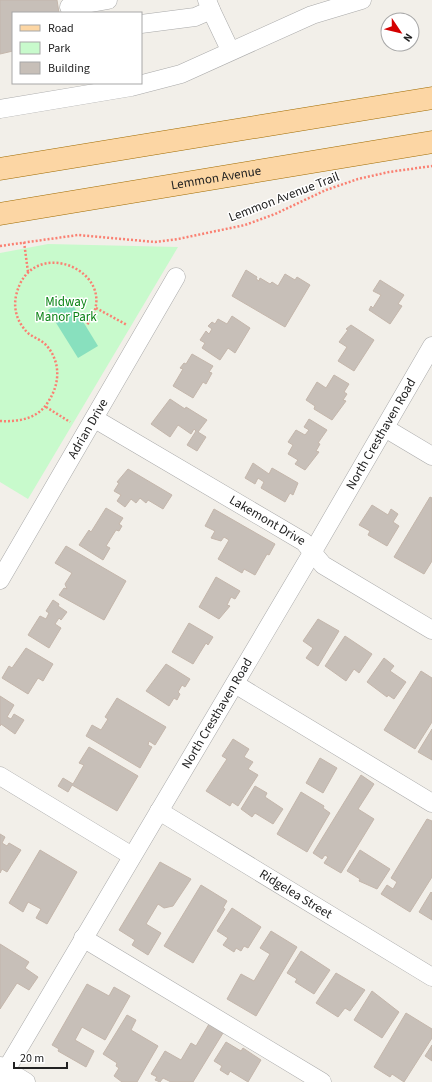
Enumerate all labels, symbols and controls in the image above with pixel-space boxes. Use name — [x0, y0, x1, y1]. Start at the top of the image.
legend — [12, 12, 142, 84]
north arrow — [380, 12, 420, 52]
text: Road — [48, 20, 74, 37]
text: N — [400, 30, 416, 45]
text: Park — [48, 40, 70, 57]
text: Building — [48, 60, 90, 77]
street label: Lemmon Avenue — [170, 162, 262, 194]
street label: Lemmon Avenue Trail — [226, 168, 342, 226]
park label: Midway Manor Park — [35, 293, 97, 326]
street label: North Cresthaven Road — [342, 375, 420, 493]
street label: Adrian Drive — [63, 395, 112, 462]
street label: Lakemont Drive — [226, 491, 309, 550]
street label: North Cresthaven Road — [177, 655, 257, 772]
street label: Ridgelea Street — [256, 865, 336, 923]
scale bar — [14, 1044, 67, 1070]
text: 20 m — [20, 1050, 44, 1067]

